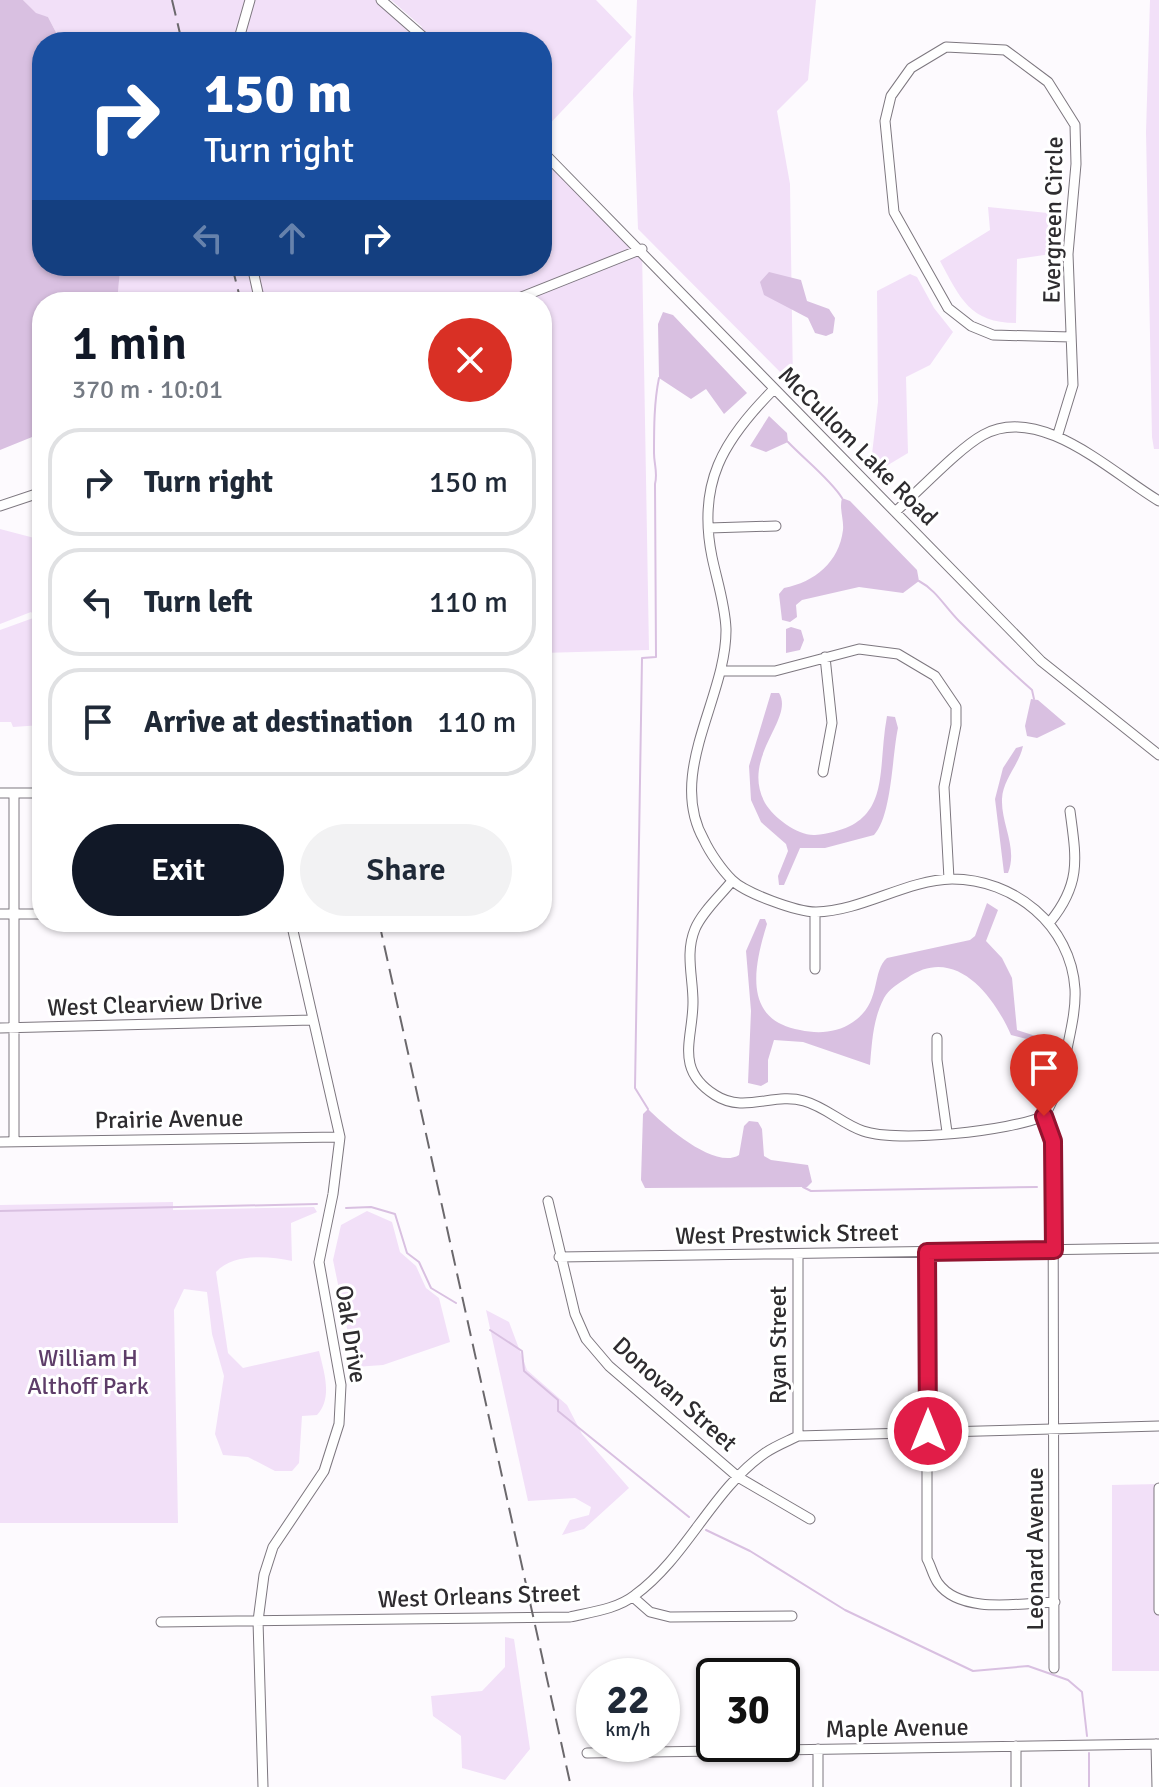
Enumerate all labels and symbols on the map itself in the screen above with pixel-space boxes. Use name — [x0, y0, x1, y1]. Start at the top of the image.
street label: Evergreen Circle — [1037, 136, 1069, 304]
street label: McCullom Lake Road — [772, 360, 944, 532]
street label: West Clearview Drive — [47, 985, 263, 1023]
pin — [1010, 1034, 1078, 1116]
street label: Prairie Avenue — [94, 1103, 244, 1135]
street label: West Prestwick Street — [675, 1217, 899, 1251]
street label: Oak Drive — [328, 1283, 374, 1385]
street label: Ryan Street — [763, 1286, 793, 1404]
street label: Donovan Street — [607, 1330, 743, 1458]
park label: William H Althoff Park — [27, 1343, 149, 1401]
position arrow — [886, 1389, 970, 1473]
street label: Leonard Avenue — [1020, 1467, 1050, 1631]
street label: West Orleans Street — [377, 1577, 581, 1615]
speed limit sign: 30 — [696, 1658, 800, 1762]
street label: Maple Avenue — [825, 1712, 969, 1744]

